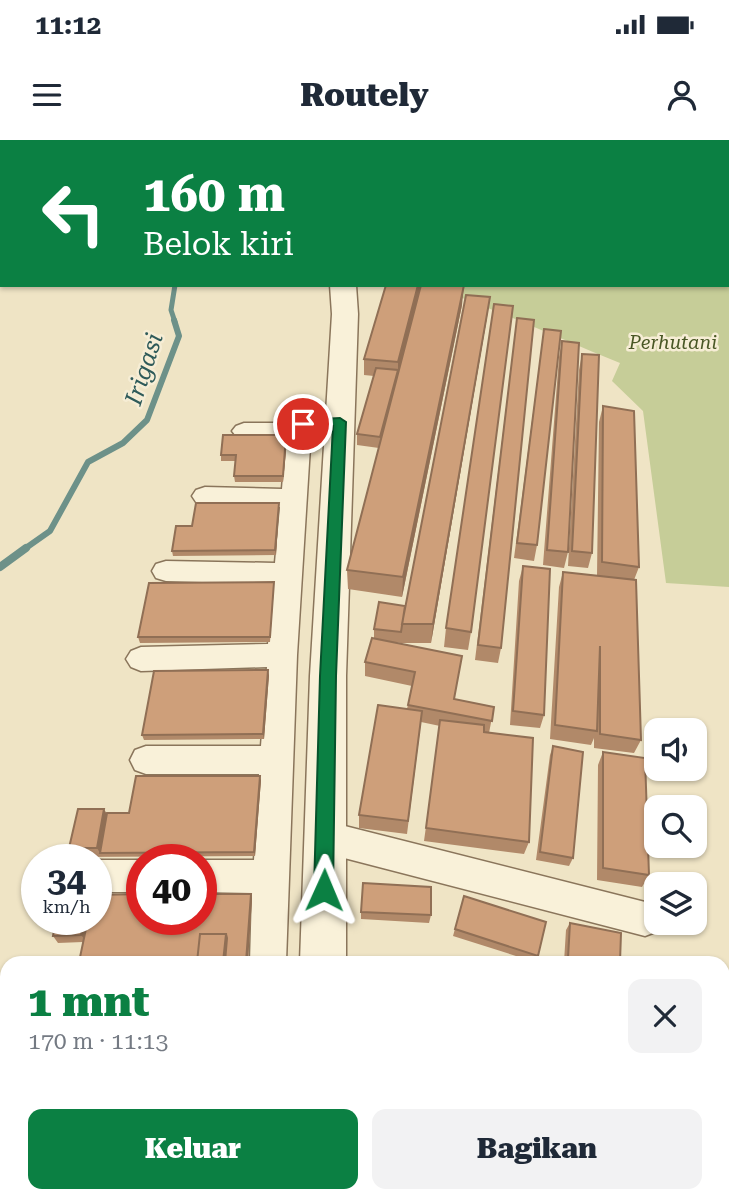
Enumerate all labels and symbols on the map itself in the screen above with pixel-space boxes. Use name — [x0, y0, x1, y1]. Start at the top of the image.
water label: Irigasi — [119, 329, 169, 409]
park label: Perhutani — [628, 331, 717, 354]
pin — [273, 394, 333, 454]
speed limit sign: 40 — [126, 844, 217, 935]
position arrow — [287, 853, 361, 927]

